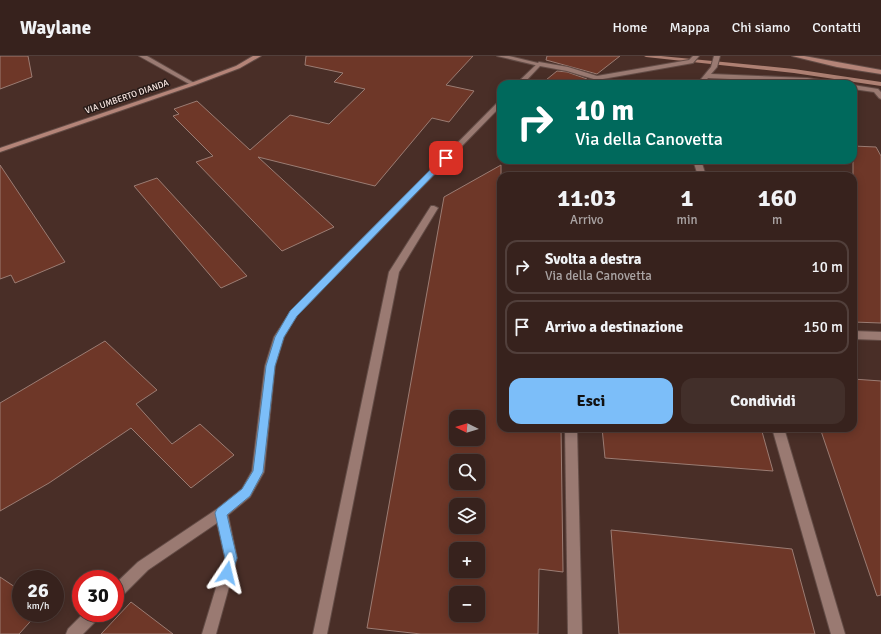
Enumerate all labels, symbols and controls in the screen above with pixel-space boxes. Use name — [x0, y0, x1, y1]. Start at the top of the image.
text: Waylane — [20, 16, 91, 40]
text: Home — [613, 19, 647, 36]
text: Mappa — [669, 19, 710, 36]
text: Chi siamo — [732, 19, 790, 36]
text: Contatti — [812, 19, 861, 36]
street label: VIA UMBERTO DIANDA — [84, 77, 171, 116]
text: 10 m — [575, 94, 634, 128]
icon: right — [509, 96, 561, 148]
text: Via della Canovetta — [575, 128, 723, 150]
pin — [429, 141, 463, 175]
icon: arrive — [435, 147, 457, 169]
text: 11:03 — [557, 183, 616, 213]
text: 1 — [681, 183, 693, 213]
text: 160 — [758, 183, 797, 213]
text: Arrivo — [570, 212, 604, 228]
text: min — [677, 212, 698, 228]
text: m — [772, 212, 782, 228]
text: Svolta a destra — [545, 250, 641, 268]
icon: right — [511, 256, 533, 278]
text: 10 m — [812, 258, 843, 276]
text: Via della Canovetta — [545, 268, 652, 284]
icon: arrive — [511, 316, 533, 338]
text: Arrivo a destinazione — [545, 318, 683, 336]
text: 150 m — [803, 318, 843, 336]
button: Esci — [509, 378, 673, 424]
button: Condividi — [681, 378, 845, 424]
north arrow — [449, 410, 485, 446]
map controls — [449, 410, 485, 622]
button: search — [449, 454, 485, 490]
button: layers — [449, 498, 485, 534]
button: + — [449, 542, 485, 578]
position arrow — [206, 552, 248, 594]
speed limit sign: 30 — [72, 570, 124, 622]
text: 26 — [27, 578, 49, 603]
button: − — [449, 586, 485, 622]
text: km/h — [27, 600, 49, 612]

